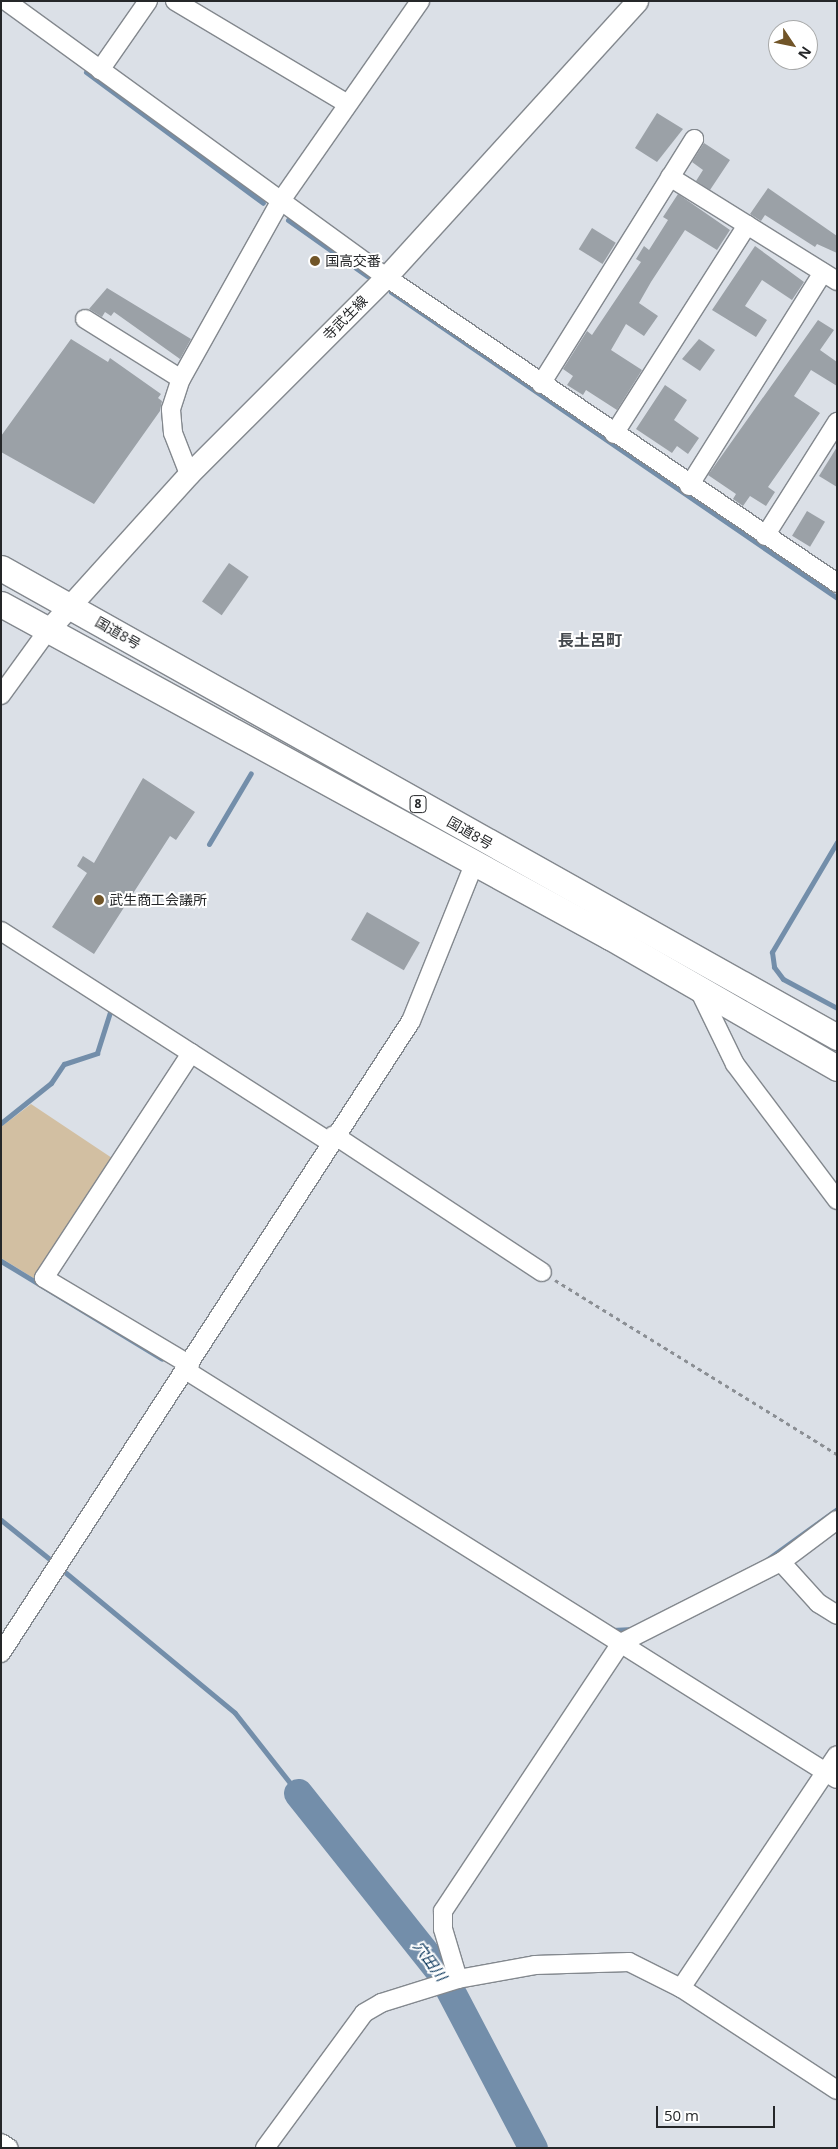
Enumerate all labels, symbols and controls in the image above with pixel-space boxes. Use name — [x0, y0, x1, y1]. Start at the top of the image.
north arrow — [768, 20, 818, 70]
text: N — [794, 43, 816, 63]
place label: 国高交番 — [325, 253, 381, 269]
marker: 国高交番 — [309, 255, 321, 267]
street label: 寺武生線 — [319, 292, 371, 344]
street label: 国道8号 — [92, 613, 144, 653]
district label: 長土呂町 — [558, 630, 622, 650]
road number: 8 — [409, 794, 427, 814]
street label: 国道8号 — [444, 813, 496, 853]
place label: 武生商工会議所 — [109, 892, 207, 908]
marker: 武生商工会議所 — [93, 894, 105, 906]
water label: 穴田川 — [409, 1938, 451, 1984]
scale bar — [658, 2096, 777, 2128]
text: 50 m — [664, 2105, 699, 2125]

